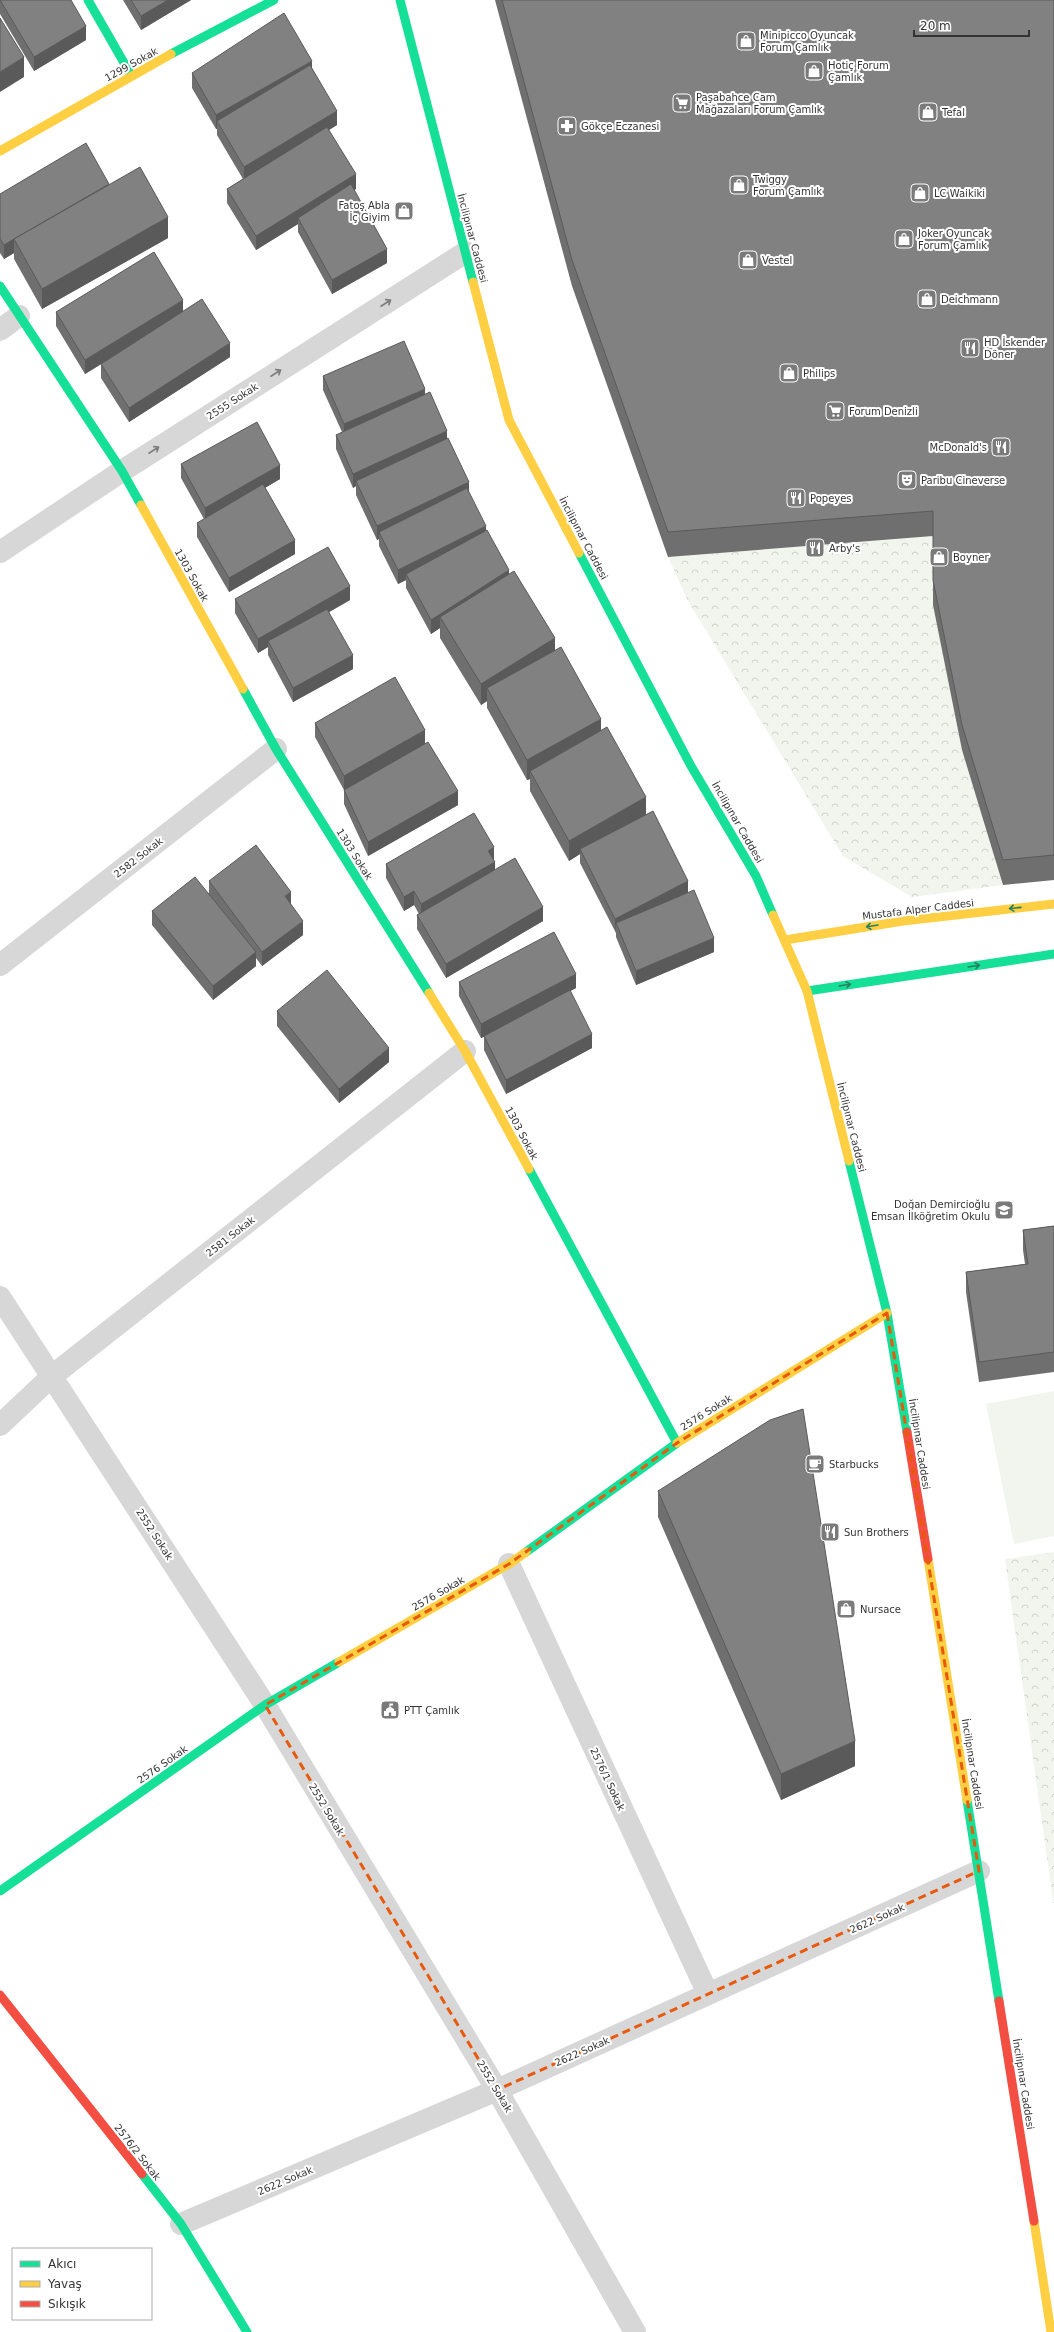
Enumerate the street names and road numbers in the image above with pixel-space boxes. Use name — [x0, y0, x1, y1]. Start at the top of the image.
street label: 1299 Sokak — [103, 45, 160, 83]
street label: İncilipınar Caddesi — [455, 192, 491, 284]
street label: 2555 Sokak — [205, 381, 260, 422]
street label: İncilipınar Caddesi — [557, 495, 611, 581]
street label: 1303 Sokak — [173, 547, 211, 604]
street label: İncilipınar Caddesi — [710, 779, 766, 865]
street label: 1303 Sokak — [334, 826, 375, 882]
street label: 2582 Sokak — [112, 835, 165, 880]
street label: Mustafa Alper Caddesi — [862, 897, 975, 922]
street label: İncilipınar Caddesi — [835, 1081, 869, 1173]
street label: 1303 Sokak — [503, 1105, 540, 1162]
street label: 2581 Sokak — [204, 1214, 257, 1259]
street label: 2576 Sokak — [678, 1392, 734, 1433]
street label: İncilipınar Caddesi — [907, 1398, 933, 1490]
street label: 2552 Sokak — [134, 1507, 175, 1562]
street label: 2576 Sokak — [410, 1574, 467, 1613]
street label: İncilipınar Caddesi — [960, 1718, 986, 1810]
street label: 2576 Sokak — [135, 1743, 190, 1786]
street label: 2576/1 Sokak — [588, 1746, 627, 1813]
street label: 2552 Sokak — [307, 1781, 346, 1837]
street label: 2622 Sokak — [848, 1901, 906, 1935]
street label: 2622 Sokak — [553, 2034, 611, 2068]
street label: İncilipınar Caddesi — [1011, 2038, 1037, 2130]
street label: 2552 Sokak — [475, 2058, 514, 2114]
street label: 2576/2 Sokak — [112, 2122, 163, 2183]
street label: 2622 Sokak — [256, 2164, 315, 2197]

